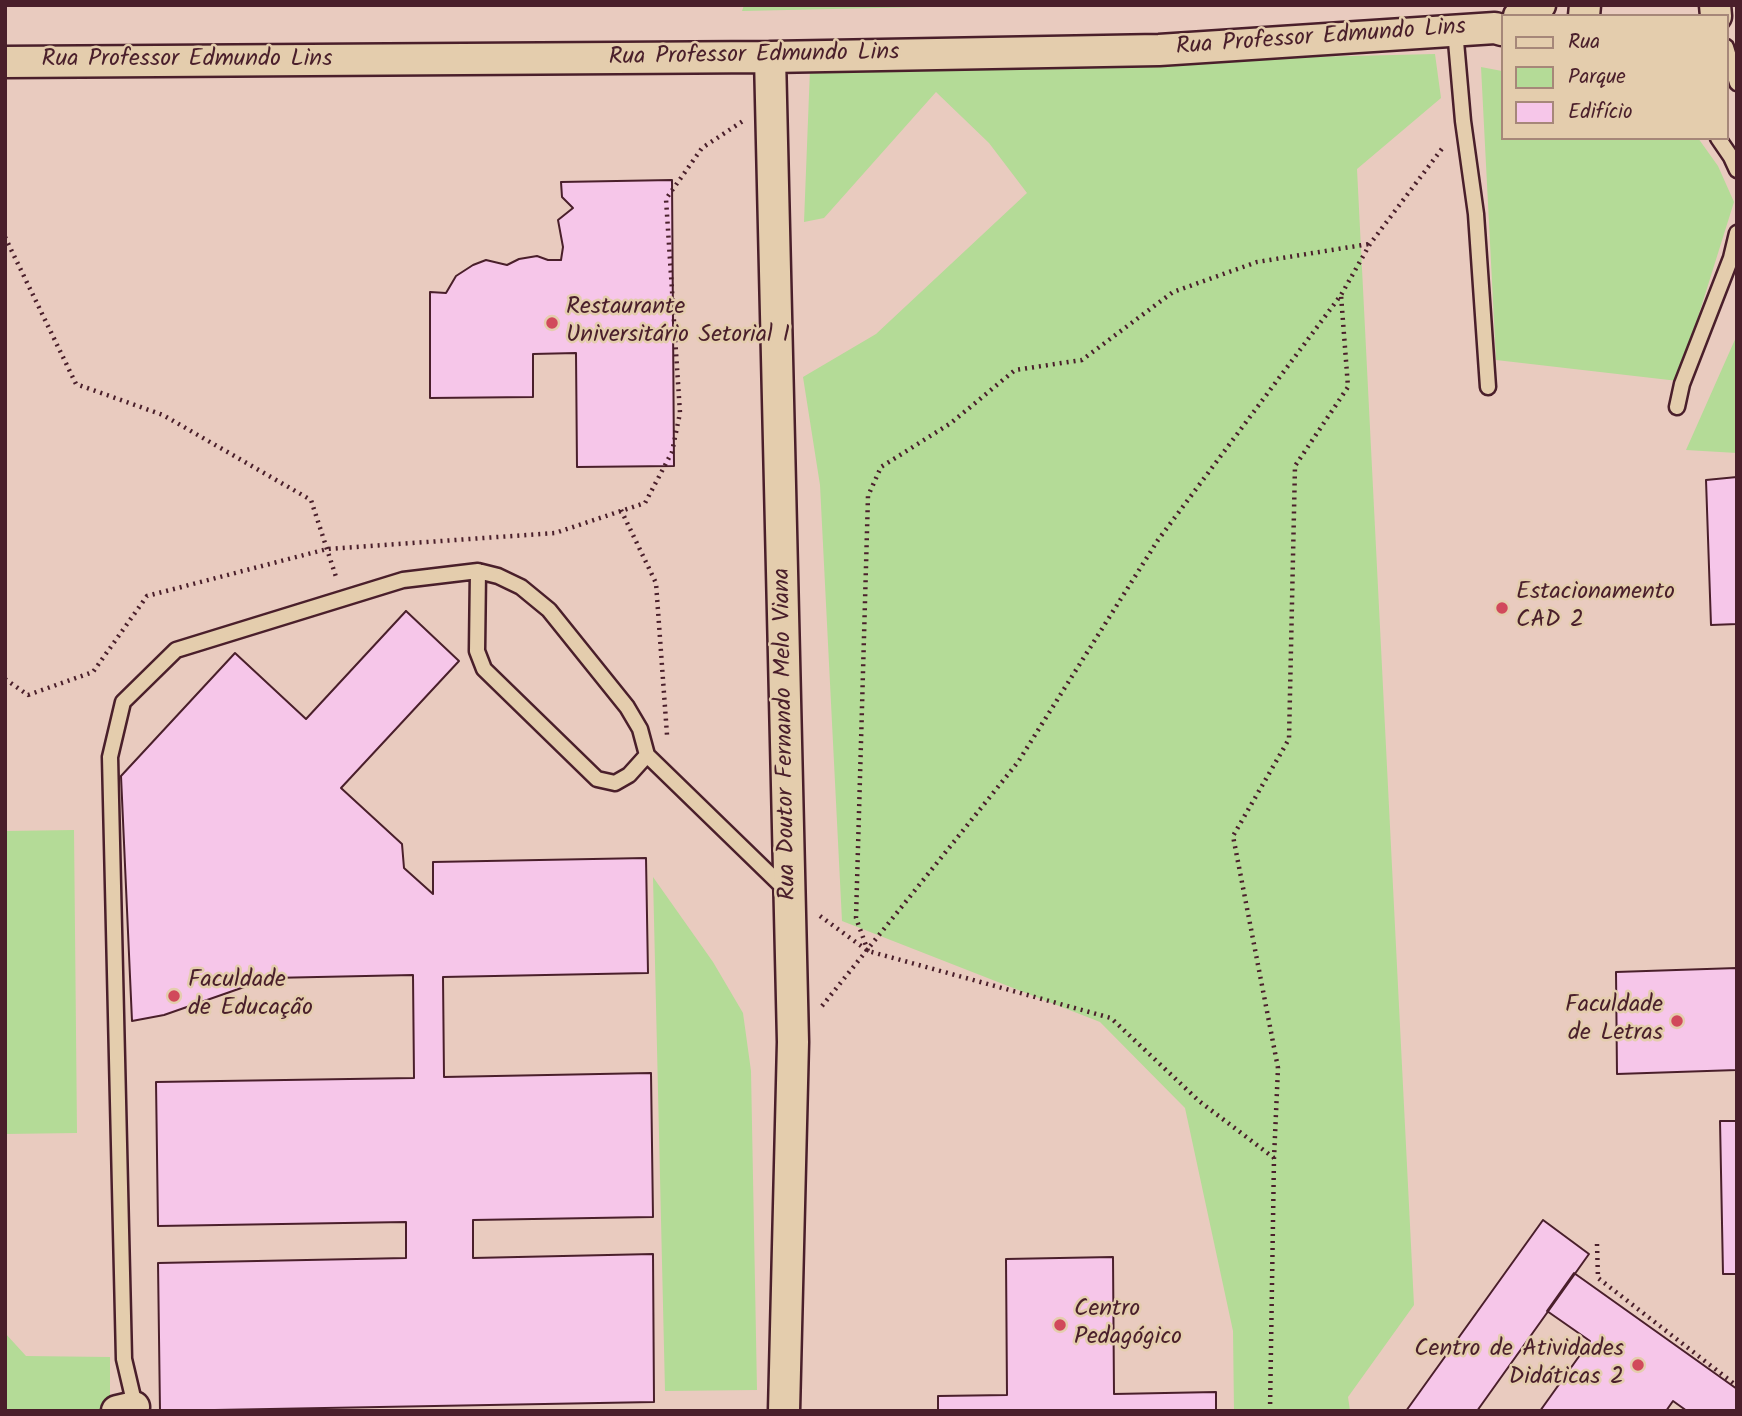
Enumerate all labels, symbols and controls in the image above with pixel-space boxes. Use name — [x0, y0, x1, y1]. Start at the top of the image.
street label: Rua Professor Edmundo Lins — [1175, 14, 1467, 64]
legend — [1500, 14, 1728, 140]
text: Rua — [1568, 26, 1600, 59]
street label: Rua Professor Edmundo Lins — [608, 40, 900, 74]
street label: Rua Professor Edmundo Lins — [42, 47, 332, 75]
text: Parque — [1568, 61, 1626, 94]
text: Edifício — [1568, 96, 1633, 129]
place label: Restaurante Universitário Setorial I — [566, 295, 790, 351]
marker: Restaurante Universitário Setorial I — [544, 315, 560, 331]
street label: Rua Doutor Fernando Melo Viana — [770, 567, 804, 901]
place label: Estacionamento CAD 2 — [1516, 580, 1675, 636]
marker: Estacionamento CAD 2 — [1494, 600, 1510, 616]
place label: Faculdade de Educação — [188, 968, 313, 1024]
marker: Faculdade de Educação — [166, 988, 182, 1004]
place label: Faculdade de Letras — [1565, 993, 1663, 1049]
marker: Faculdade de Letras — [1669, 1013, 1685, 1029]
place label: Centro Pedagógico — [1074, 1297, 1182, 1353]
marker: Centro Pedagógico — [1052, 1317, 1068, 1333]
place label: Centro de Atividades Didáticas 2 — [1414, 1337, 1624, 1393]
marker: Centro de Atividades Didáticas 2 — [1630, 1357, 1646, 1373]

